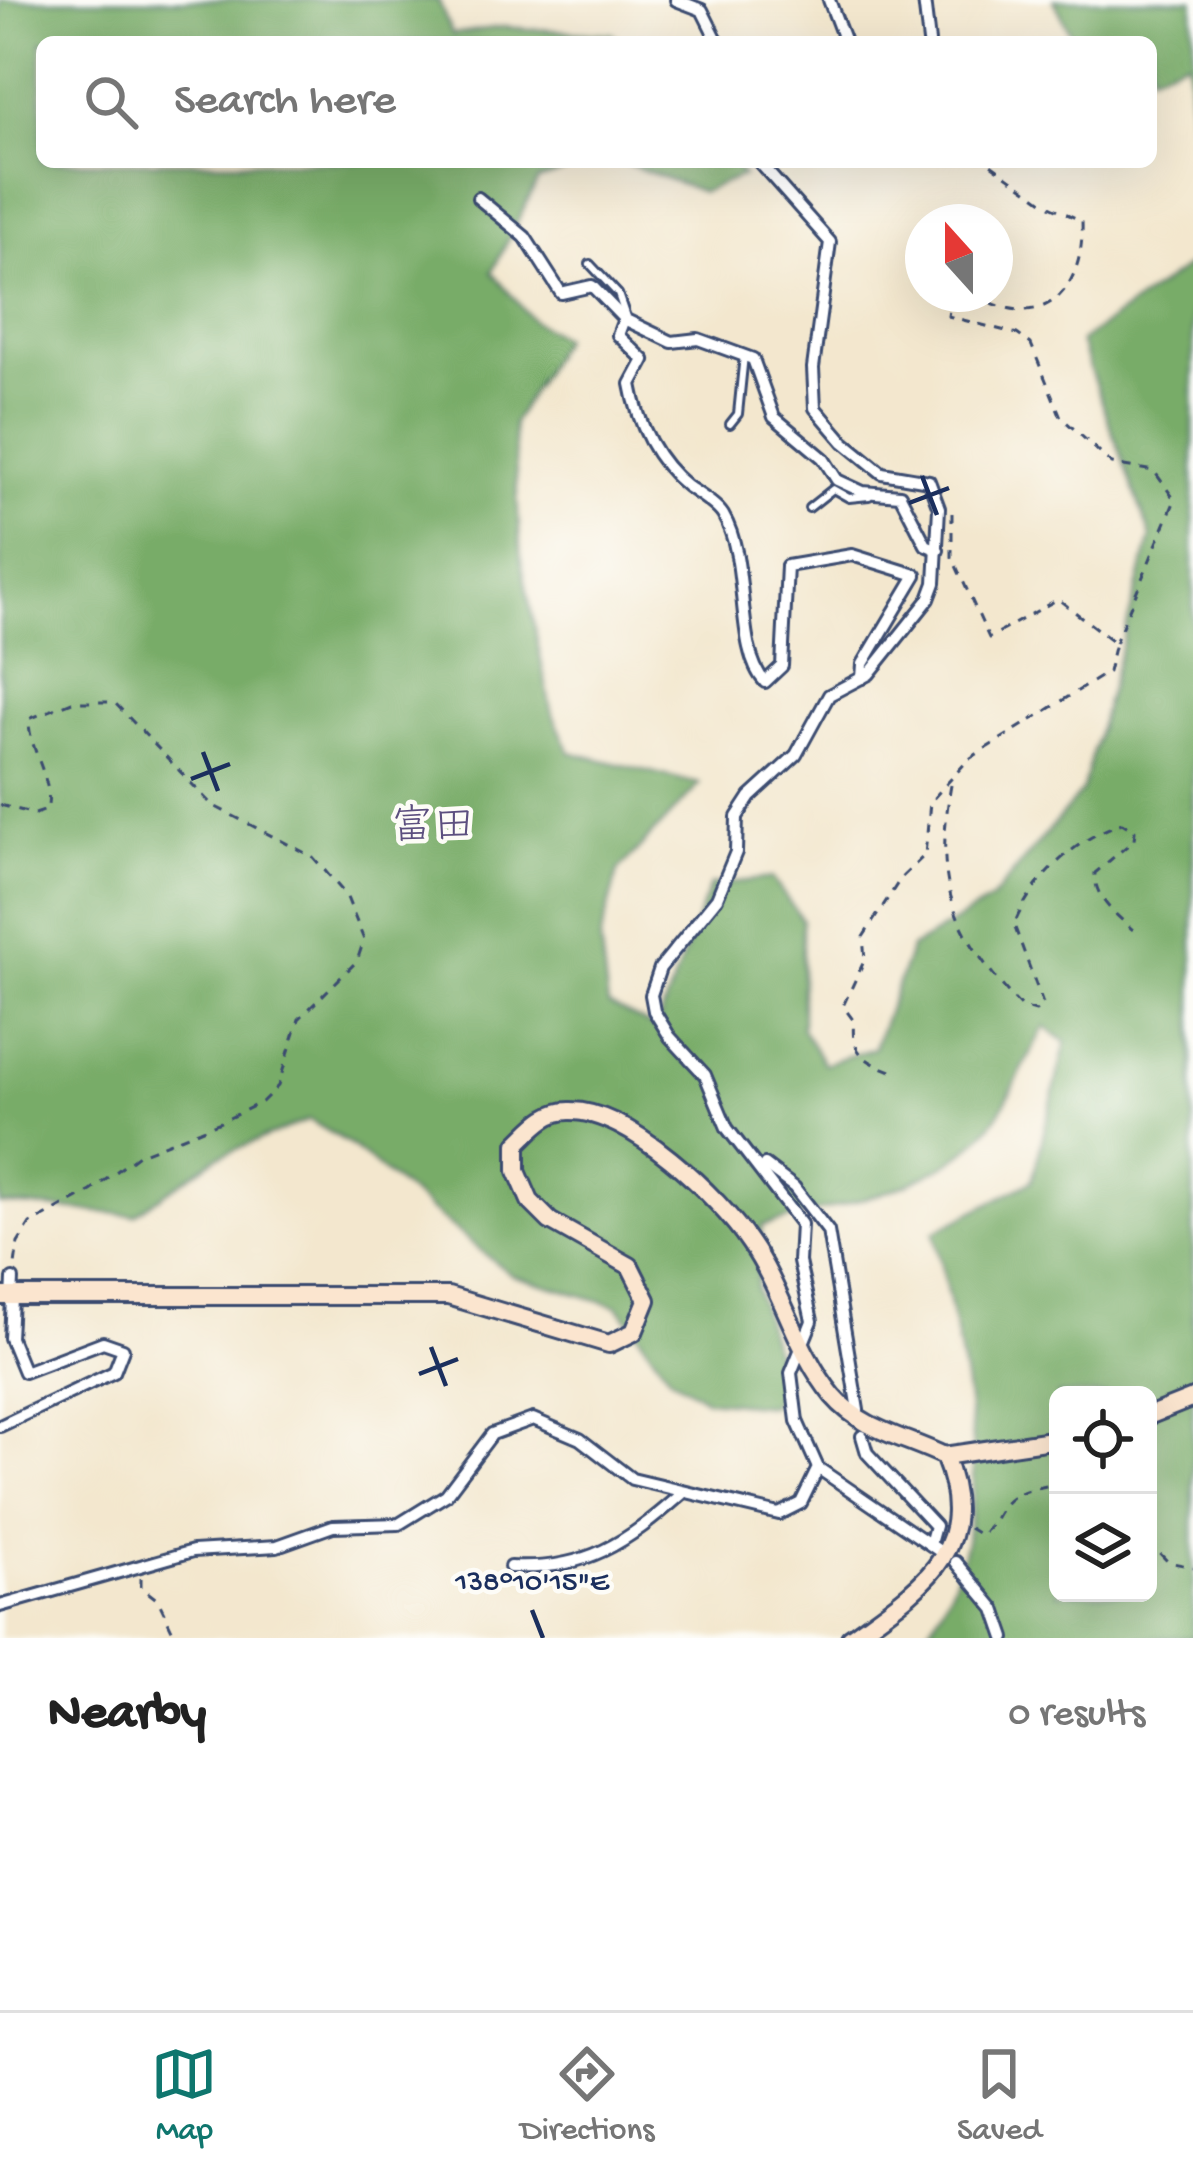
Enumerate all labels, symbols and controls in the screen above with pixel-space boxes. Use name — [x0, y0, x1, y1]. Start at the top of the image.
search box — [36, 36, 1157, 168]
icon: search — [78, 69, 144, 135]
text: Search here — [174, 76, 396, 129]
north arrow — [905, 204, 1013, 312]
district label: 富田 — [391, 804, 475, 855]
map controls — [1049, 1386, 1157, 1602]
button: locate — [1049, 1386, 1157, 1494]
button: layers — [1049, 1494, 1157, 1602]
text: 138°10'15"E — [454, 1567, 610, 1602]
text: Nearby — [48, 1686, 206, 1746]
text: 0 results — [1008, 1693, 1145, 1739]
tab: Map — [151, 2041, 217, 2151]
tab: Directions — [520, 2041, 654, 2151]
tab: Saved — [957, 2041, 1042, 2151]

